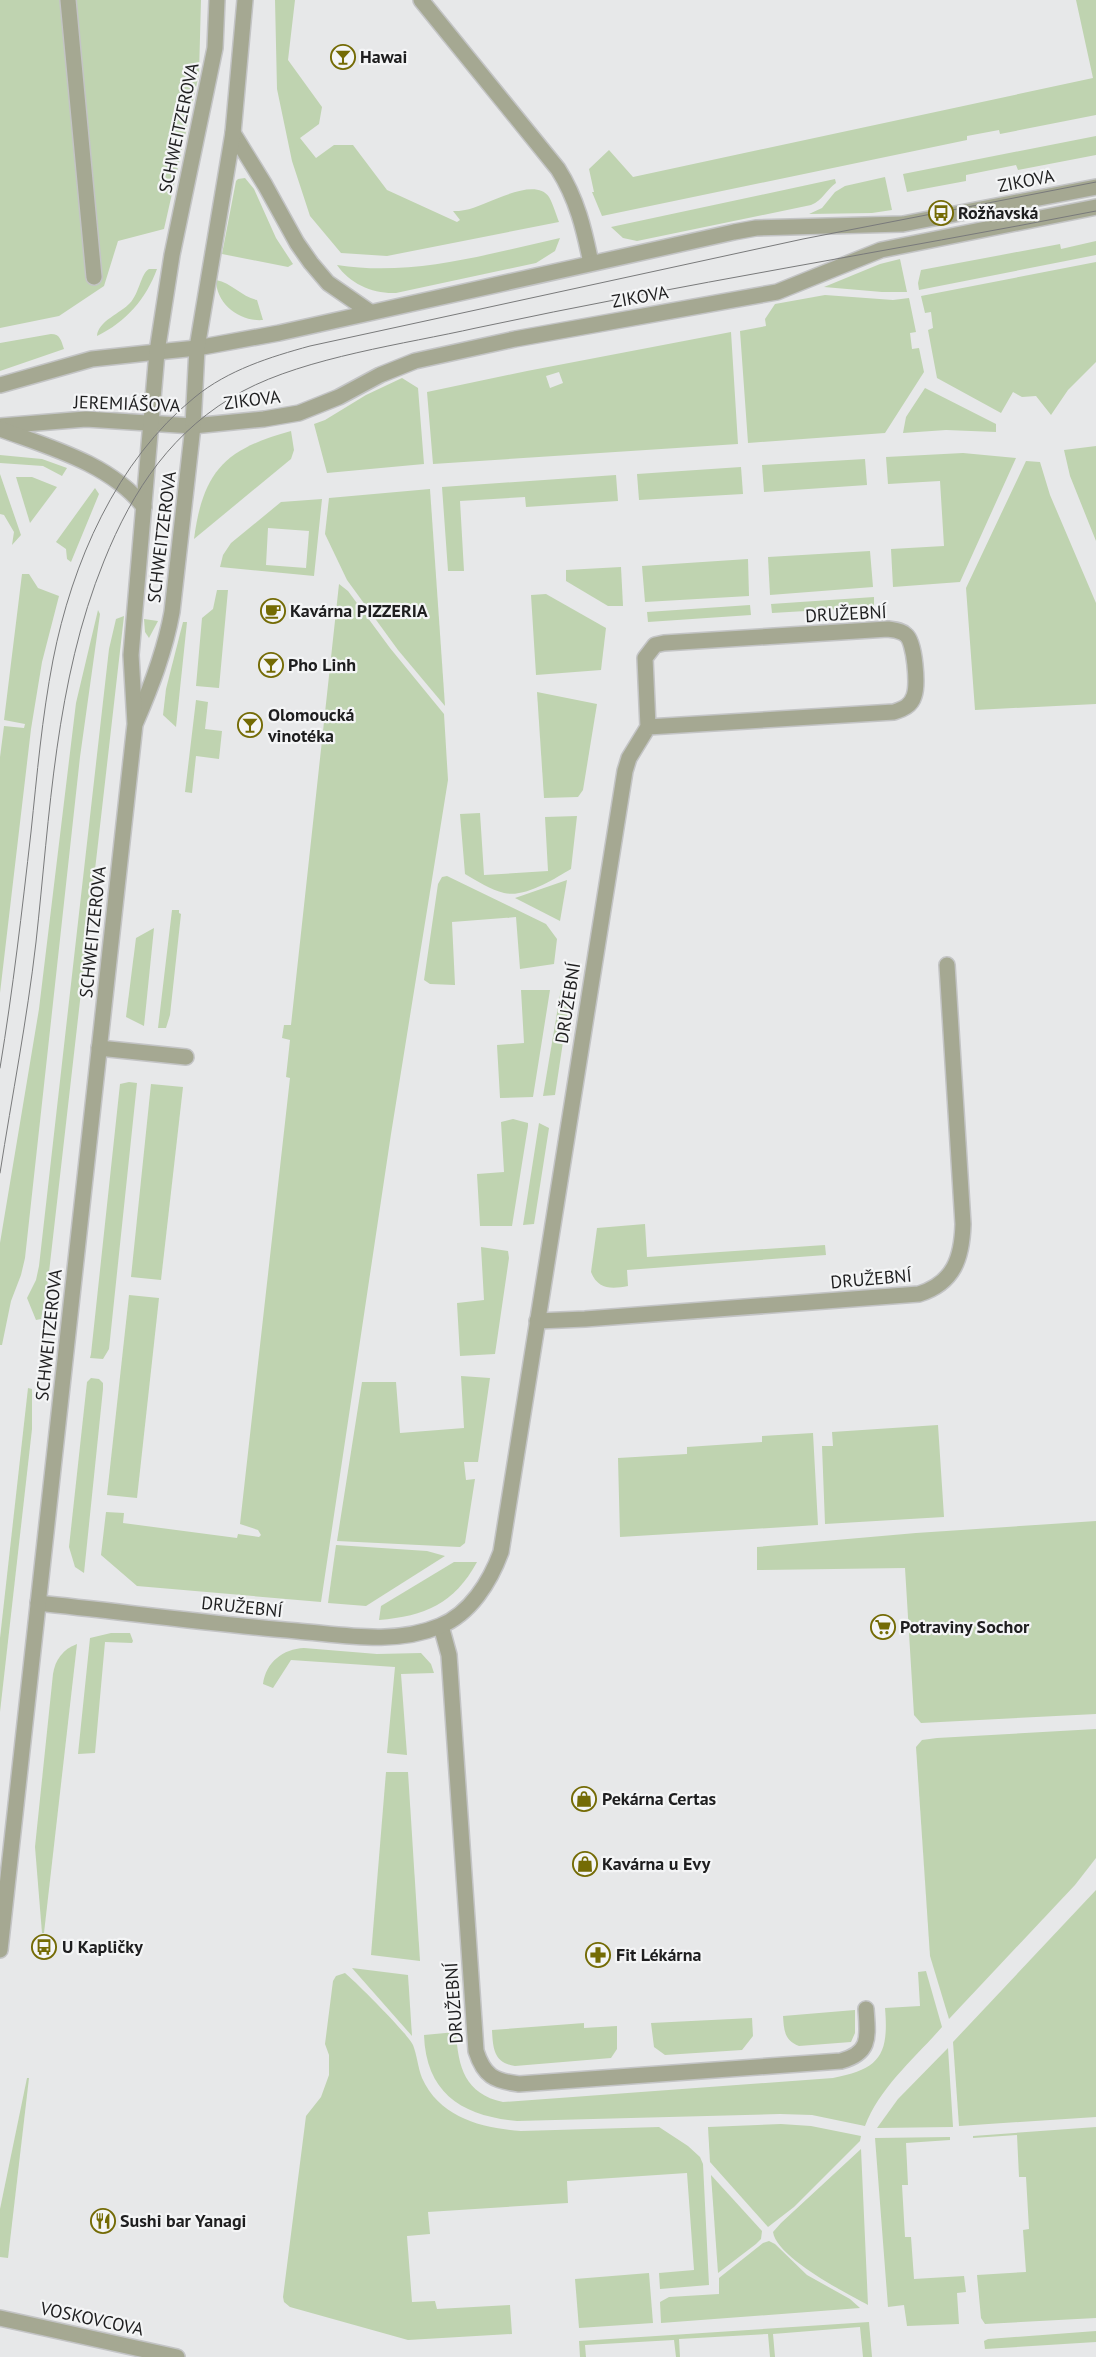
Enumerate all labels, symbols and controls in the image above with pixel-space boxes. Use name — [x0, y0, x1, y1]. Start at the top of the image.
bar icon: Hawai — [330, 44, 356, 70]
place label: Hawai — [360, 45, 407, 68]
street label: SCHWEITZEROVA — [153, 60, 204, 195]
street label: ZIKOVA — [996, 164, 1057, 197]
bus stop icon: Rožňavská — [928, 200, 954, 226]
place label: Rožňavská — [958, 201, 1038, 224]
street label: ZIKOVA — [610, 280, 670, 313]
street label: ZIKOVA — [222, 385, 282, 414]
street label: JEREMIÁŠOVA — [72, 390, 181, 417]
street label: SCHWEITZEROVA — [142, 469, 181, 604]
cafe icon: Kavárna PIZZERIA — [260, 598, 286, 624]
place label: Kavárna PIZZERIA — [290, 599, 428, 622]
street label: DRUŽEBNÍ — [805, 600, 888, 627]
bar icon: Pho Linh — [258, 652, 284, 678]
place label: Pho Linh — [288, 653, 356, 676]
place label: Olomoucká vinotéka — [267, 703, 354, 747]
bar icon: Olomoucká vinotéka — [237, 712, 263, 738]
street label: SCHWEITZEROVA — [74, 864, 111, 999]
street label: DRUŽEBNÍ — [550, 960, 585, 1045]
street label: DRUŽEBNÍ — [829, 1263, 913, 1294]
street label: SCHWEITZEROVA — [30, 1267, 67, 1402]
street label: DRUŽEBNÍ — [200, 1591, 285, 1622]
supermarket icon: Potraviny Sochor — [870, 1614, 896, 1640]
place label: Potraviny Sochor — [900, 1615, 1030, 1638]
shop icon: Pekárna Certas — [571, 1786, 597, 1812]
place label: Pekárna Certas — [602, 1787, 717, 1810]
shop icon: Kavárna u Evy — [572, 1851, 598, 1877]
place label: Kavárna u Evy — [602, 1852, 711, 1875]
bus stop icon: U Kapličky — [31, 1934, 57, 1960]
place label: U Kapličky — [62, 1935, 143, 1958]
pharmacy icon: Fit Lékárna — [585, 1942, 611, 1968]
place label: Fit Lékárna — [616, 1943, 701, 1966]
street label: DRUŽEBNÍ — [439, 1961, 468, 2045]
restaurant icon: Sushi bar Yanagi — [90, 2208, 116, 2234]
place label: Sushi bar Yanagi — [120, 2209, 246, 2232]
street label: VOSKOVCOVA — [37, 2296, 146, 2341]

